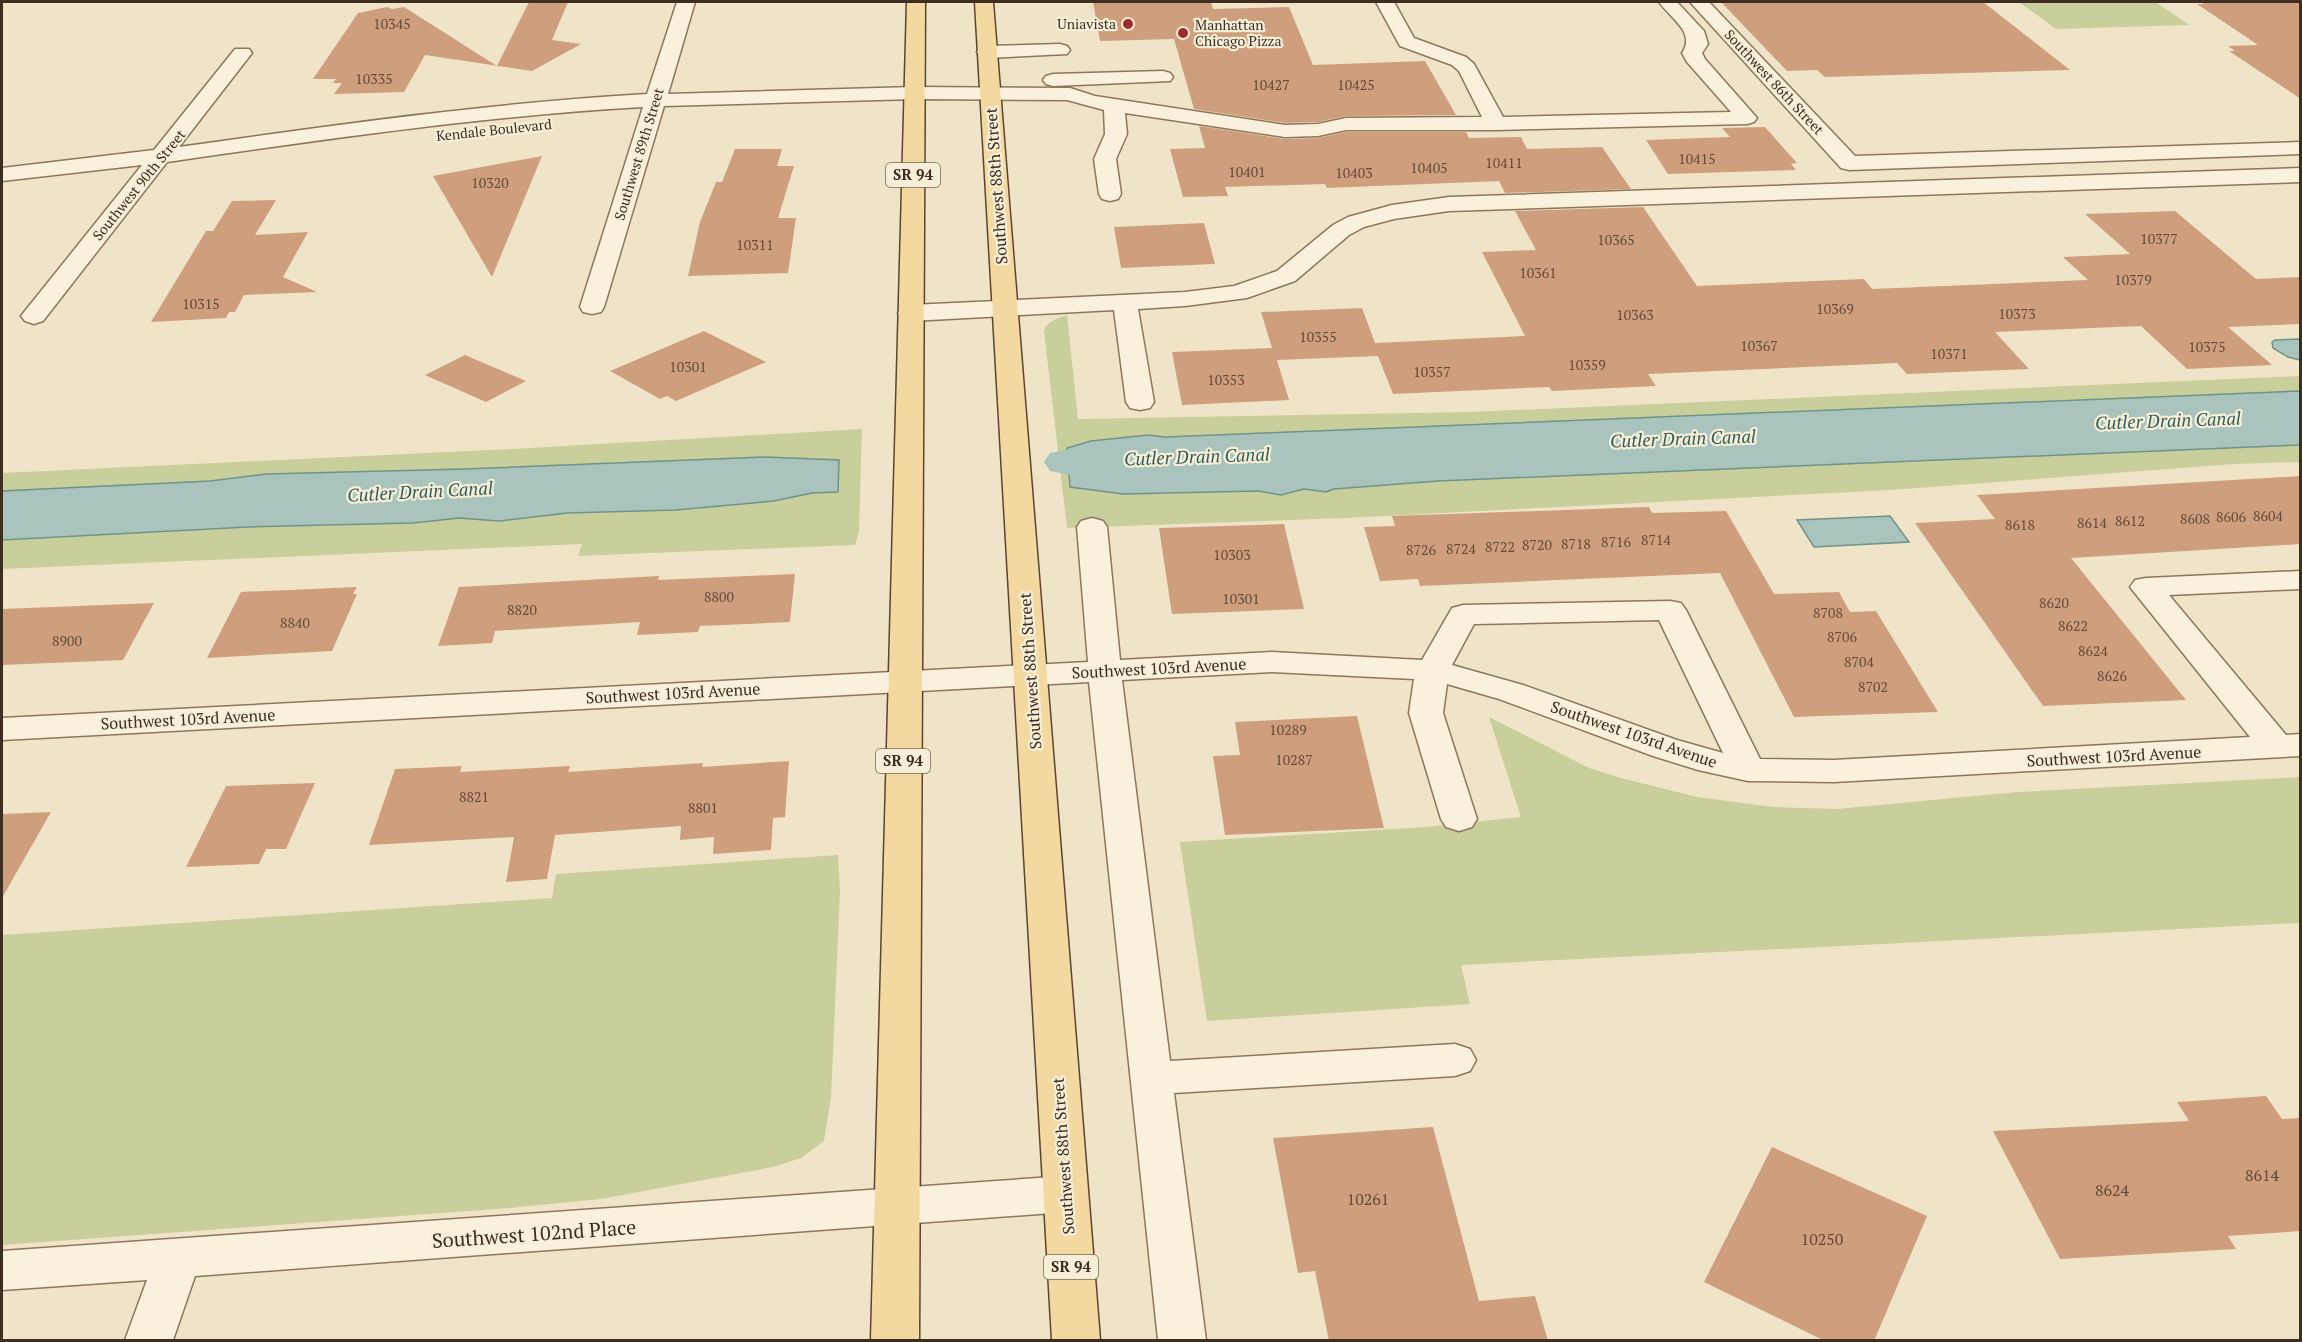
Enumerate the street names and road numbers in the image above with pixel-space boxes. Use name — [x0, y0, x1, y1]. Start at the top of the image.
street label: Southwest 86th Street — [1721, 25, 1829, 139]
street label: Southwest 89th Street — [609, 85, 668, 222]
street label: Southwest 88th Street — [980, 107, 1012, 265]
street label: Kendale Boulevard — [435, 114, 553, 145]
street label: Southwest 90th Street — [88, 125, 190, 244]
road number: SR 94 — [886, 163, 940, 187]
street label: Southwest 88th Street — [1014, 592, 1046, 750]
street label: Southwest 103rd Avenue — [1071, 652, 1247, 684]
street label: Southwest 103rd Avenue — [585, 677, 761, 709]
street label: Southwest 103rd Avenue — [1548, 695, 1720, 773]
street label: Southwest 103rd Avenue — [100, 703, 276, 735]
street label: Southwest 103rd Avenue — [2026, 740, 2202, 772]
road number: SR 94 — [876, 749, 930, 773]
street label: Southwest 88th Street — [1047, 1077, 1079, 1235]
street label: Southwest 102nd Place — [431, 1213, 637, 1254]
road number: SR 94 — [1044, 1255, 1098, 1279]

